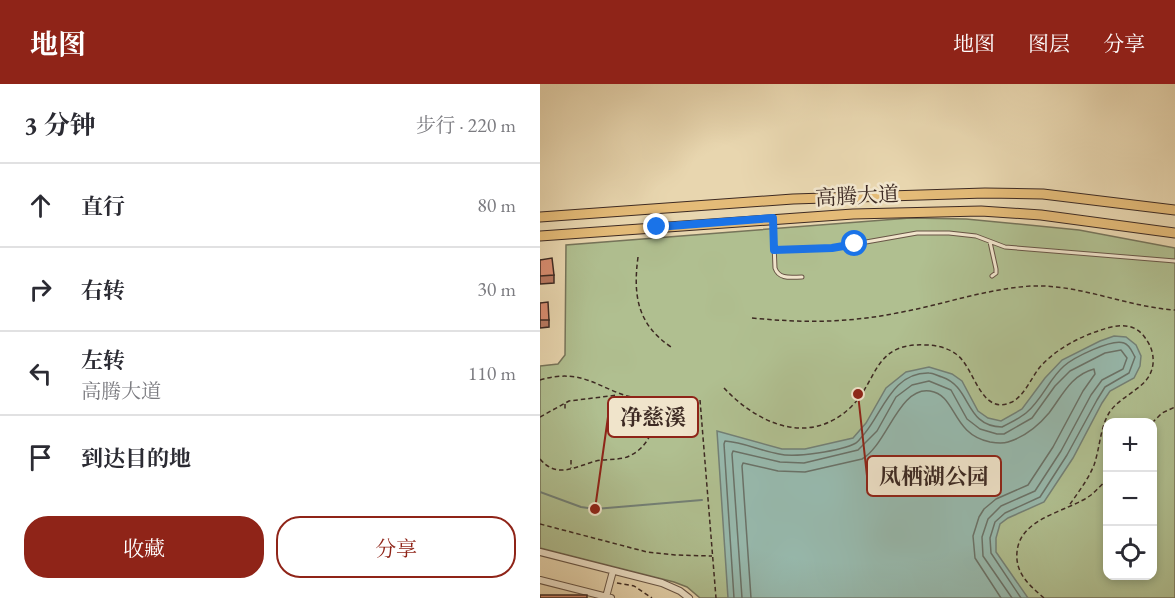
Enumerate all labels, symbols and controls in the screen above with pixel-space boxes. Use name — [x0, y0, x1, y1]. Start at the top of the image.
text: 地图 — [30, 26, 86, 62]
text: 地图 — [953, 30, 995, 57]
text: 图层 — [1028, 30, 1070, 57]
text: 分享 — [1103, 30, 1145, 57]
text: 3 分钟 — [24, 108, 96, 142]
text: 步行 · 220 m — [416, 112, 516, 138]
street label: 高腾大道 — [814, 180, 900, 211]
icon: ahead — [24, 189, 57, 222]
text: 直行 — [81, 192, 125, 221]
text: 80 m — [477, 192, 516, 218]
route end — [643, 213, 669, 239]
route start — [841, 230, 867, 256]
icon: right — [24, 273, 57, 306]
text: 右转 — [81, 276, 125, 305]
text: 30 m — [477, 276, 516, 302]
text: 左转 — [81, 346, 125, 375]
icon: left — [24, 357, 57, 390]
text: 110 m — [468, 360, 516, 386]
text: 高腾大道 — [81, 378, 161, 404]
callout: 净慈溪 — [608, 397, 698, 437]
text: 净慈溪 — [620, 403, 686, 432]
map controls — [1103, 418, 1157, 580]
button: + — [1103, 418, 1157, 472]
icon: arrive — [24, 441, 57, 474]
text: 到达目的地 — [81, 444, 191, 473]
callout: 凤栖湖公园 — [867, 456, 1001, 496]
text: 凤栖湖公园 — [879, 462, 989, 491]
button: − — [1103, 472, 1157, 526]
button: 收藏 — [24, 516, 264, 578]
button: 分享 — [276, 516, 516, 578]
button: locate — [1103, 526, 1157, 580]

